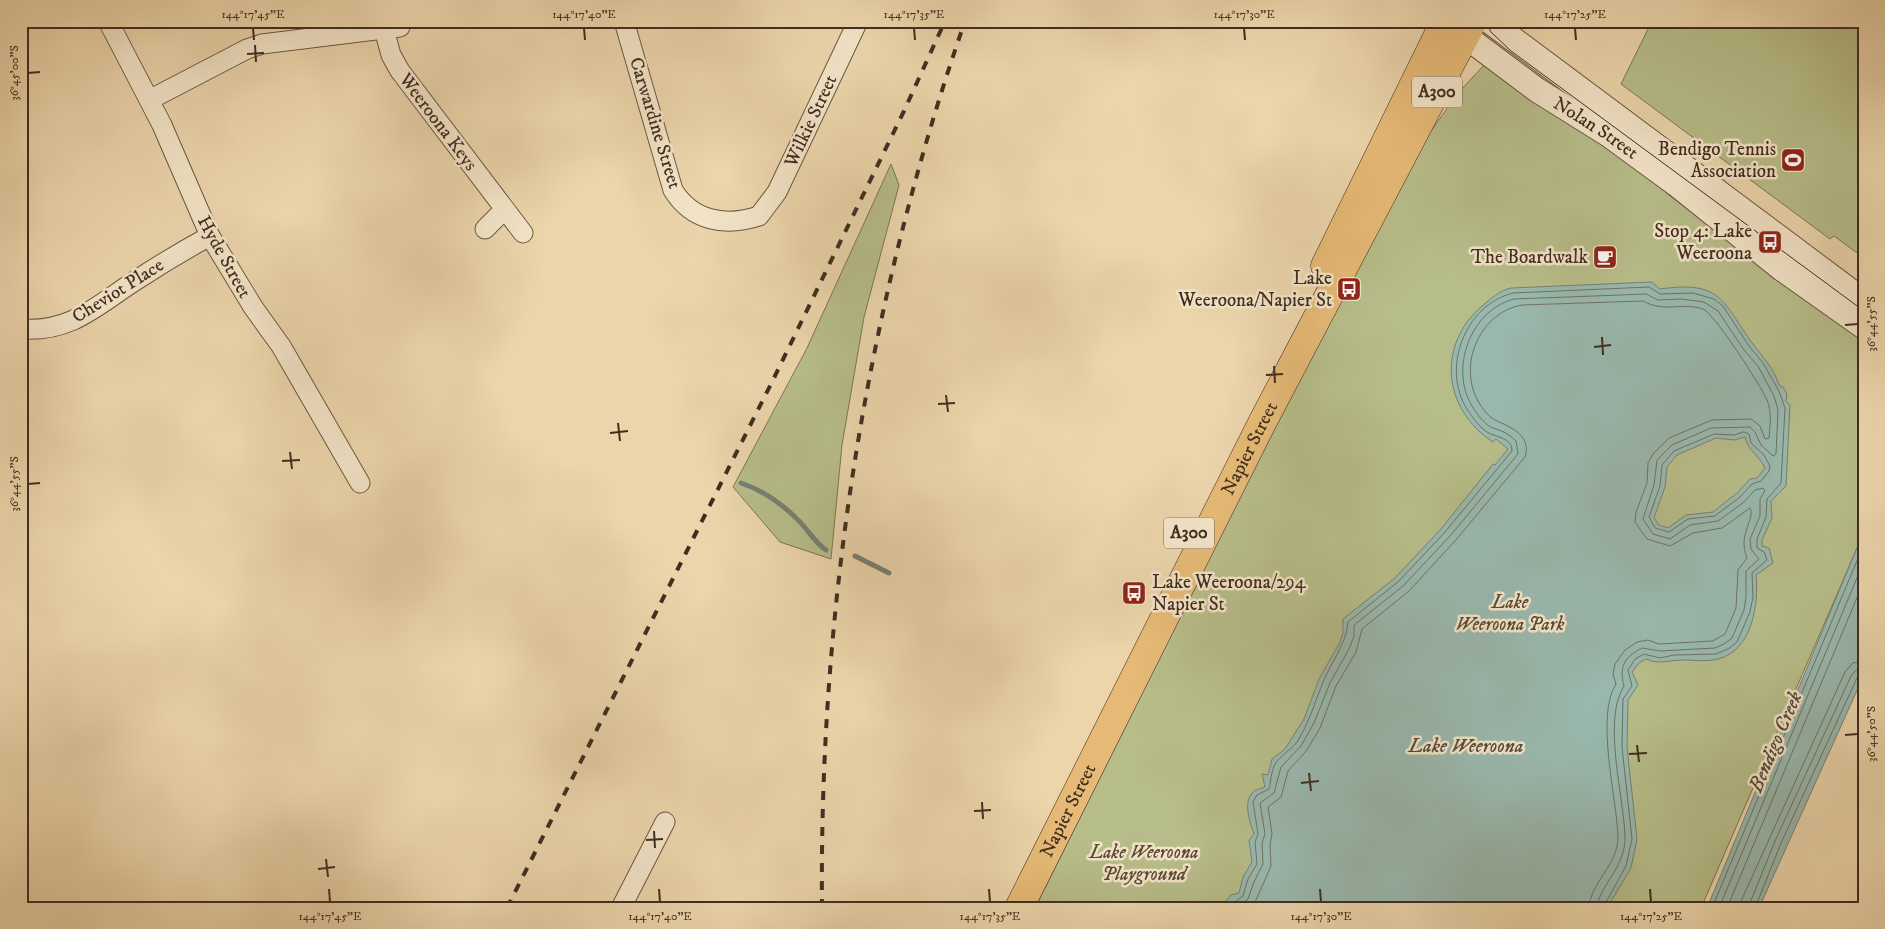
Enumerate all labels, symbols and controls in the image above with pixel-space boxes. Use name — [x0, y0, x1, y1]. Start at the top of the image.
text: 144°17'45"E — [221, 7, 285, 22]
text: 144°17'40"E — [552, 7, 616, 22]
text: 144°17'35"E — [884, 7, 945, 22]
text: 144°17'30"E — [1213, 7, 1275, 22]
text: 144°17'25"E — [1544, 7, 1607, 22]
text: 36°45'00"S — [7, 45, 22, 101]
street label: Carwardine Street — [624, 54, 686, 192]
street label: Weeroona Keys — [393, 68, 482, 175]
street label: Wilkie Street — [779, 71, 842, 172]
road number: A300 — [1412, 76, 1462, 108]
street label: Nolan Street — [1549, 92, 1643, 164]
place label: Bendigo Tennis Association — [1658, 138, 1776, 183]
sports icon: Bendigo Tennis Association — [1780, 147, 1806, 173]
street label: Hyde Street — [192, 212, 256, 302]
place label: Stop 4: Lake Weeroona — [1654, 220, 1752, 265]
bus stop icon: Stop 4: Lake Weeroona — [1757, 229, 1783, 255]
cafe icon: The Boardwalk — [1592, 244, 1618, 270]
place label: The Boardwalk — [1471, 246, 1589, 269]
street label: Cheviot Place — [68, 254, 168, 328]
place label: Lake Weeroona/Napier St — [1177, 267, 1332, 312]
bus stop icon: Lake Weeroona/Napier St — [1336, 276, 1362, 302]
text: 36°44'55"S — [1864, 296, 1879, 352]
street label: Napier Street — [1216, 398, 1283, 499]
text: 36°44'55"S — [7, 456, 22, 512]
road number: A300 — [1164, 518, 1214, 548]
place label: Lake Weeroona/294 Napier St — [1152, 571, 1307, 616]
bus stop icon: Lake Weeroona/294 Napier St — [1121, 580, 1147, 606]
park label: Lake Weeroona Park — [1456, 591, 1564, 636]
water label: Bendigo Creek — [1743, 687, 1809, 797]
text: 36°44'50"S — [1864, 706, 1879, 762]
water label: Lake Weeroona — [1408, 734, 1523, 759]
street label: Napier Street — [1035, 760, 1101, 861]
park label: Lake Weeroona Playground — [1088, 841, 1199, 886]
text: 144°17'45"E — [298, 909, 362, 924]
text: 144°17'40"E — [628, 909, 692, 924]
text: 144°17'35"E — [960, 909, 1021, 924]
text: 144°17'30"E — [1290, 909, 1352, 924]
text: 144°17'25"E — [1620, 909, 1683, 924]

